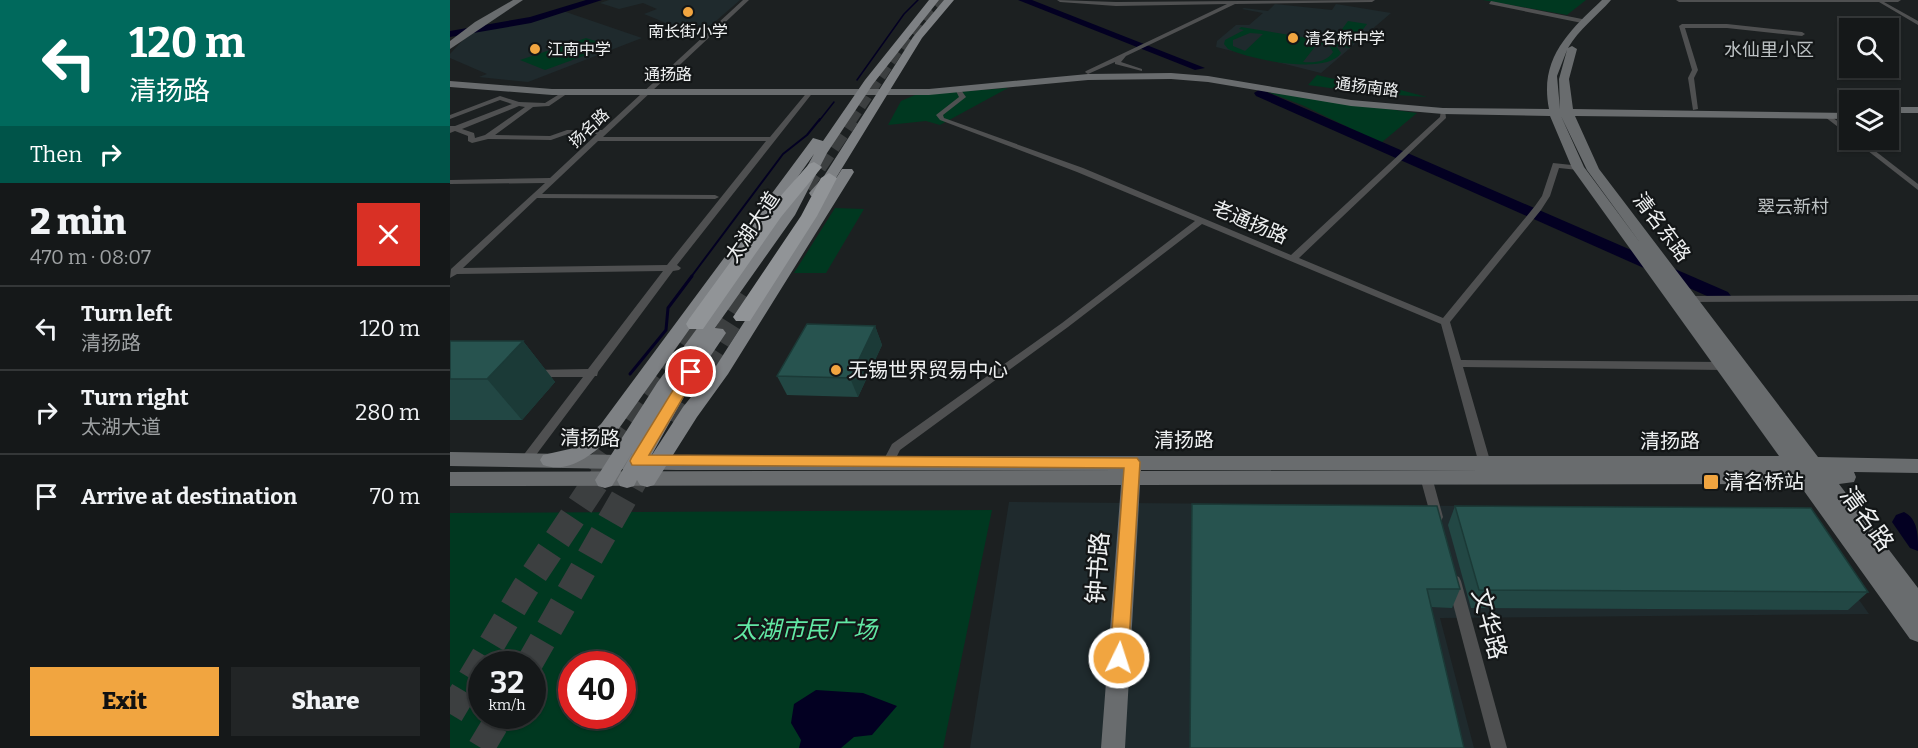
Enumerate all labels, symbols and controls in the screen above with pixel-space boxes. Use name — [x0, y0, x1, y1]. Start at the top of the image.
marker: 南长街小学 — [681, 5, 695, 19]
text: 120 m — [129, 18, 245, 68]
map controls — [1839, 18, 1899, 150]
button: search — [1839, 18, 1899, 78]
place label: 南长街小学 — [648, 22, 728, 41]
icon: left — [30, 24, 108, 102]
place label: 清名桥中学 — [1305, 29, 1385, 48]
marker: 清名桥中学 — [1286, 31, 1300, 45]
district label: 水仙里小区 — [1724, 39, 1814, 61]
place label: 江南中学 — [547, 40, 611, 59]
marker: 江南中学 — [528, 42, 542, 56]
street label: 通扬路 — [644, 65, 692, 84]
street label: 通扬南路 — [1334, 74, 1400, 100]
text: 清扬路 — [129, 75, 210, 107]
button: layers — [1839, 90, 1899, 150]
street label: 扬名路 — [565, 105, 613, 151]
icon: right — [94, 138, 127, 171]
text: Then — [30, 141, 82, 168]
street label: 太湖大道 — [720, 187, 784, 267]
street label: 清名东路 — [1628, 188, 1696, 266]
street label: 老通扬路 — [1208, 195, 1292, 249]
district label: 翠云新村 — [1757, 196, 1829, 218]
text: 2 min — [30, 200, 126, 244]
button: close — [357, 203, 420, 266]
text: 470 m · 08:07 — [30, 245, 151, 269]
text: Turn left — [81, 300, 173, 327]
icon: left — [30, 312, 63, 345]
text: 120 m — [360, 315, 420, 342]
text: 清扬路 — [81, 331, 141, 355]
pin — [665, 346, 716, 397]
icon: arrive — [674, 355, 707, 388]
place label: 无锡世界贸易中心 — [848, 358, 1008, 382]
marker: 无锡世界贸易中心 — [829, 363, 843, 377]
text: Turn right — [81, 384, 189, 411]
icon: right — [30, 396, 63, 429]
text: 280 m — [355, 399, 420, 426]
text: 太湖大道 — [81, 415, 161, 439]
street label: 清扬路 — [560, 425, 620, 451]
street label: 清扬路 — [1154, 428, 1214, 452]
street label: 清扬路 — [1640, 429, 1700, 453]
place label: 清名桥站 — [1724, 470, 1804, 494]
marker: 清名桥站 — [1702, 473, 1720, 491]
icon: arrive — [30, 480, 63, 513]
street label: 清名路 — [1835, 482, 1899, 556]
text: Arrive at destination — [81, 483, 297, 510]
text: 70 m — [370, 483, 420, 510]
street label: 钟书路 — [1082, 531, 1114, 605]
street label: 文华路 — [1466, 586, 1512, 662]
park label: 太湖市民广场 — [733, 616, 879, 644]
position arrow — [1087, 626, 1151, 690]
speed limit sign: 40 — [558, 651, 636, 729]
text: 32 — [490, 665, 524, 701]
button: Exit — [30, 667, 219, 736]
button: Share — [231, 667, 420, 736]
text: km/h — [488, 696, 526, 714]

